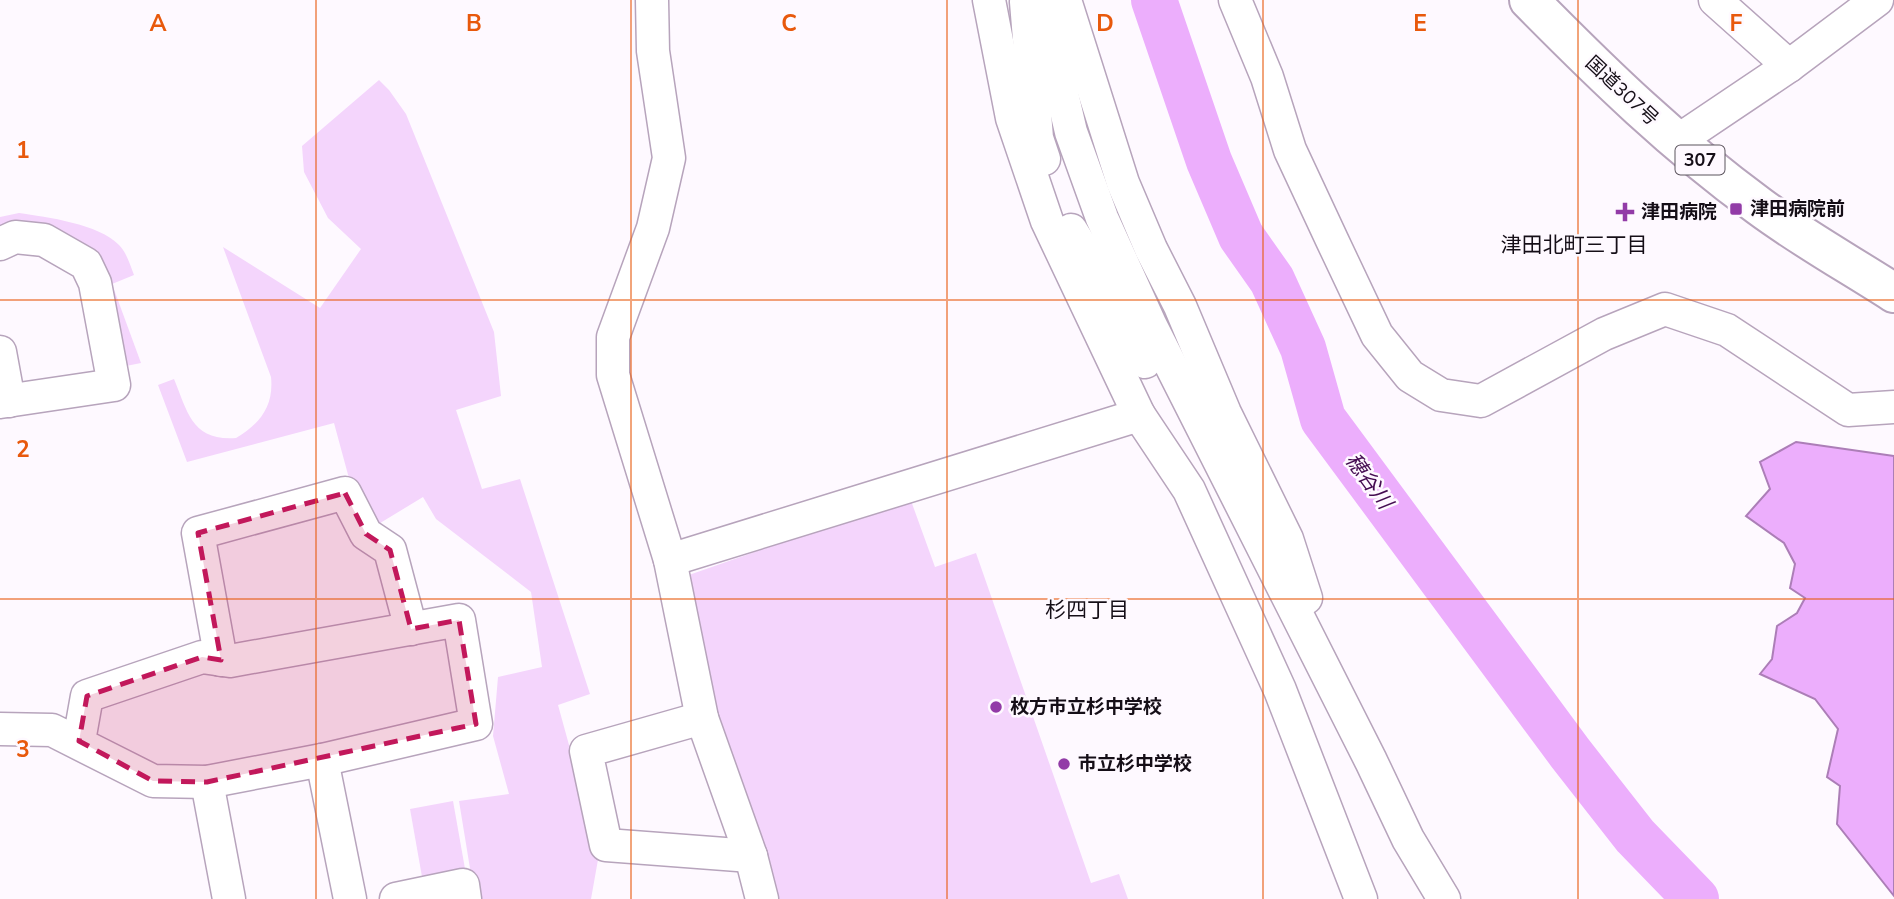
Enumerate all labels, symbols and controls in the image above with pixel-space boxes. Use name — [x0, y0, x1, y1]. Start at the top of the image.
text: A — [149, 8, 167, 39]
text: B — [466, 8, 482, 39]
text: C — [781, 8, 797, 39]
text: D — [1096, 8, 1114, 39]
text: E — [1413, 8, 1427, 39]
text: F — [1730, 8, 1743, 39]
street label: 国道307号 — [1580, 50, 1664, 132]
text: 1 — [16, 135, 30, 166]
road number: 307 — [1676, 146, 1724, 174]
place label: 津田病院前 — [1750, 196, 1845, 222]
place label: 津田病院 — [1641, 199, 1717, 225]
marker: 津田病院前 — [1728, 201, 1744, 217]
marker: 津田病院 — [1615, 202, 1635, 222]
district label: 津田北町三丁目 — [1501, 231, 1648, 259]
text: 2 — [16, 434, 30, 465]
water label: 穂谷川 — [1339, 447, 1400, 516]
district label: 杉四丁目 — [1045, 596, 1129, 624]
place label: 枚方市立杉中学校 — [1010, 694, 1162, 720]
marker: 枚方市立杉中学校 — [988, 699, 1004, 715]
text: 3 — [16, 734, 30, 765]
place label: 市立杉中学校 — [1078, 751, 1192, 777]
marker: 市立杉中学校 — [1056, 756, 1072, 772]

